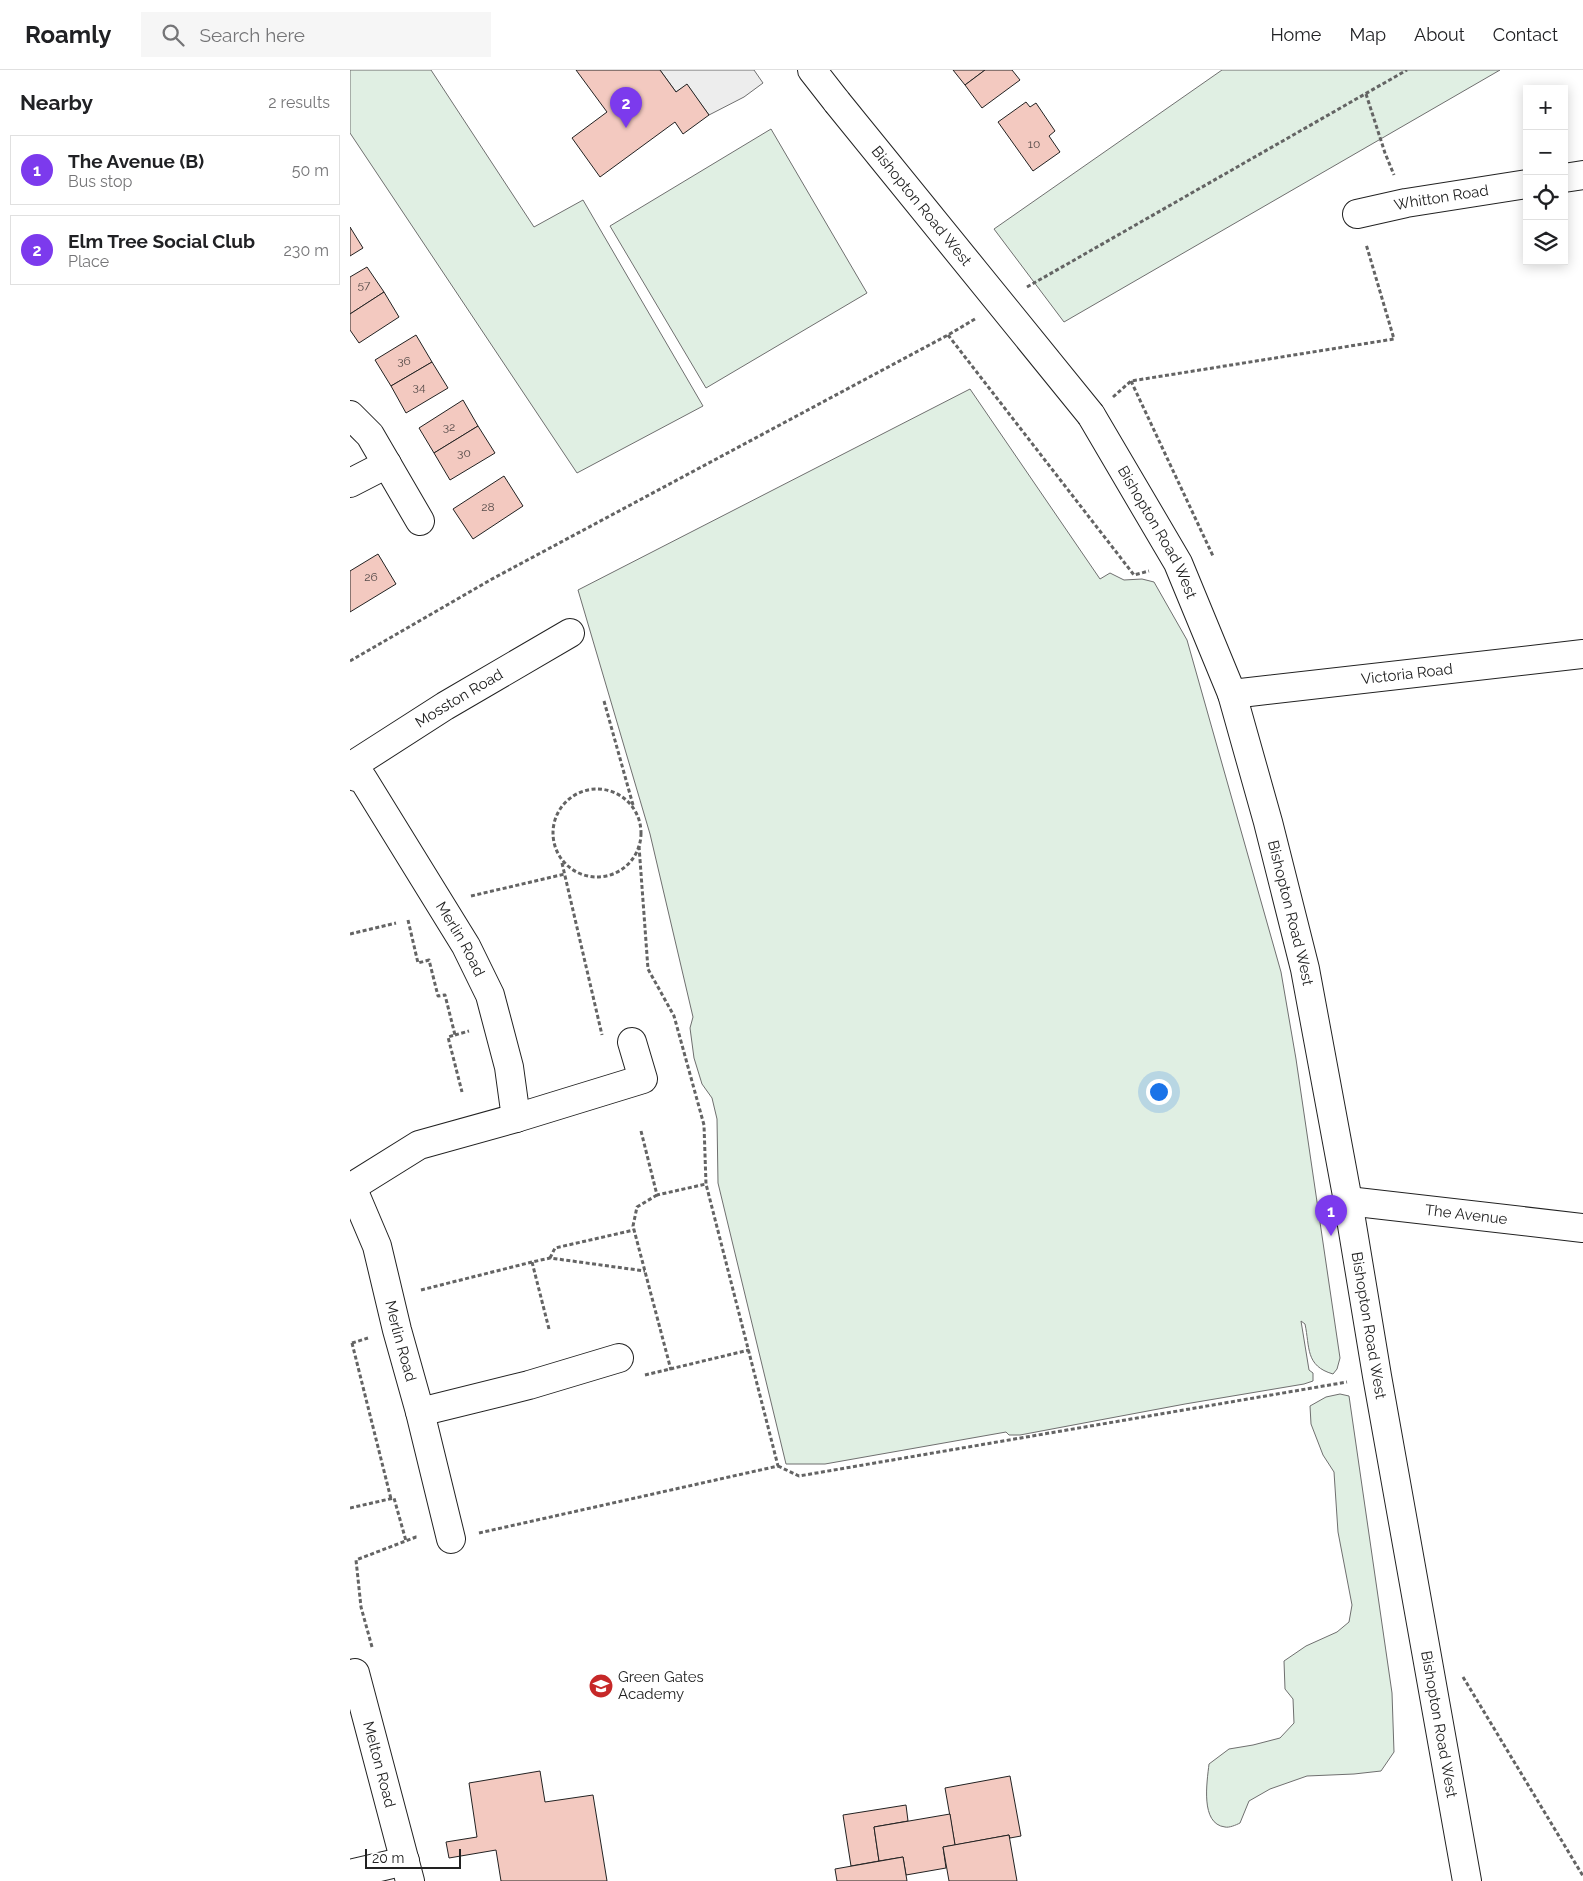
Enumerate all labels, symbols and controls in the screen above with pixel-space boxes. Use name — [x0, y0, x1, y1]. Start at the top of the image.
search box — [141, 12, 491, 57]
text: Roamly — [25, 20, 111, 49]
icon: search — [159, 21, 187, 49]
text: Search here — [199, 24, 305, 46]
text: Home — [1270, 24, 1321, 45]
text: Map — [1349, 24, 1386, 45]
text: About — [1414, 24, 1465, 45]
text: Contact — [1493, 24, 1558, 45]
map controls — [1523, 85, 1568, 265]
button: + — [1523, 85, 1568, 130]
pin: 2 — [610, 87, 642, 128]
text: Nearby — [20, 90, 93, 115]
text: 2 results — [268, 93, 330, 112]
button: − — [1523, 130, 1568, 175]
house number: 10 — [1028, 137, 1040, 151]
street label: Bishopton Road West — [868, 143, 975, 270]
text: The Avenue (B) — [68, 150, 204, 172]
text: 1 — [33, 161, 41, 180]
text: 50 m — [292, 161, 329, 180]
text: Bus stop — [68, 172, 132, 191]
button: locate — [1523, 175, 1568, 220]
street label: Whitton Road — [1392, 181, 1490, 214]
button: layers — [1523, 220, 1568, 265]
text: Elm Tree Social Club — [68, 230, 255, 252]
text: 2 — [32, 241, 42, 260]
text: 230 m — [284, 241, 329, 260]
text: Place — [68, 252, 109, 271]
house number: 57 — [358, 278, 371, 292]
house number: 36 — [397, 354, 411, 368]
house number: 34 — [413, 380, 426, 394]
house number: 32 — [443, 420, 455, 434]
house number: 30 — [457, 446, 471, 460]
street label: Bishopton Road West — [1114, 463, 1201, 601]
house number: 28 — [481, 500, 495, 514]
house number: 26 — [364, 570, 378, 584]
street label: Victoria Road — [1360, 660, 1454, 688]
street label: Mosston Road — [412, 665, 506, 732]
street label: Bishopton Road West — [1264, 838, 1317, 987]
street label: Merlin Road — [432, 898, 488, 979]
your location — [1146, 1079, 1172, 1105]
pin: 1 — [1315, 1195, 1347, 1236]
street label: The Avenue — [1424, 1201, 1509, 1228]
street label: Bishopton Road West — [1348, 1250, 1390, 1400]
street label: Merlin Road — [381, 1299, 420, 1384]
street label: Bishopton Road West — [1417, 1649, 1461, 1799]
place label: Green Gates Academy — [618, 1668, 704, 1703]
school or university icon: Green Gates Academy — [588, 1673, 614, 1699]
street label: Melton Road — [359, 1719, 399, 1809]
scale bar — [365, 1846, 461, 1869]
text: 20 m — [372, 1850, 404, 1866]

